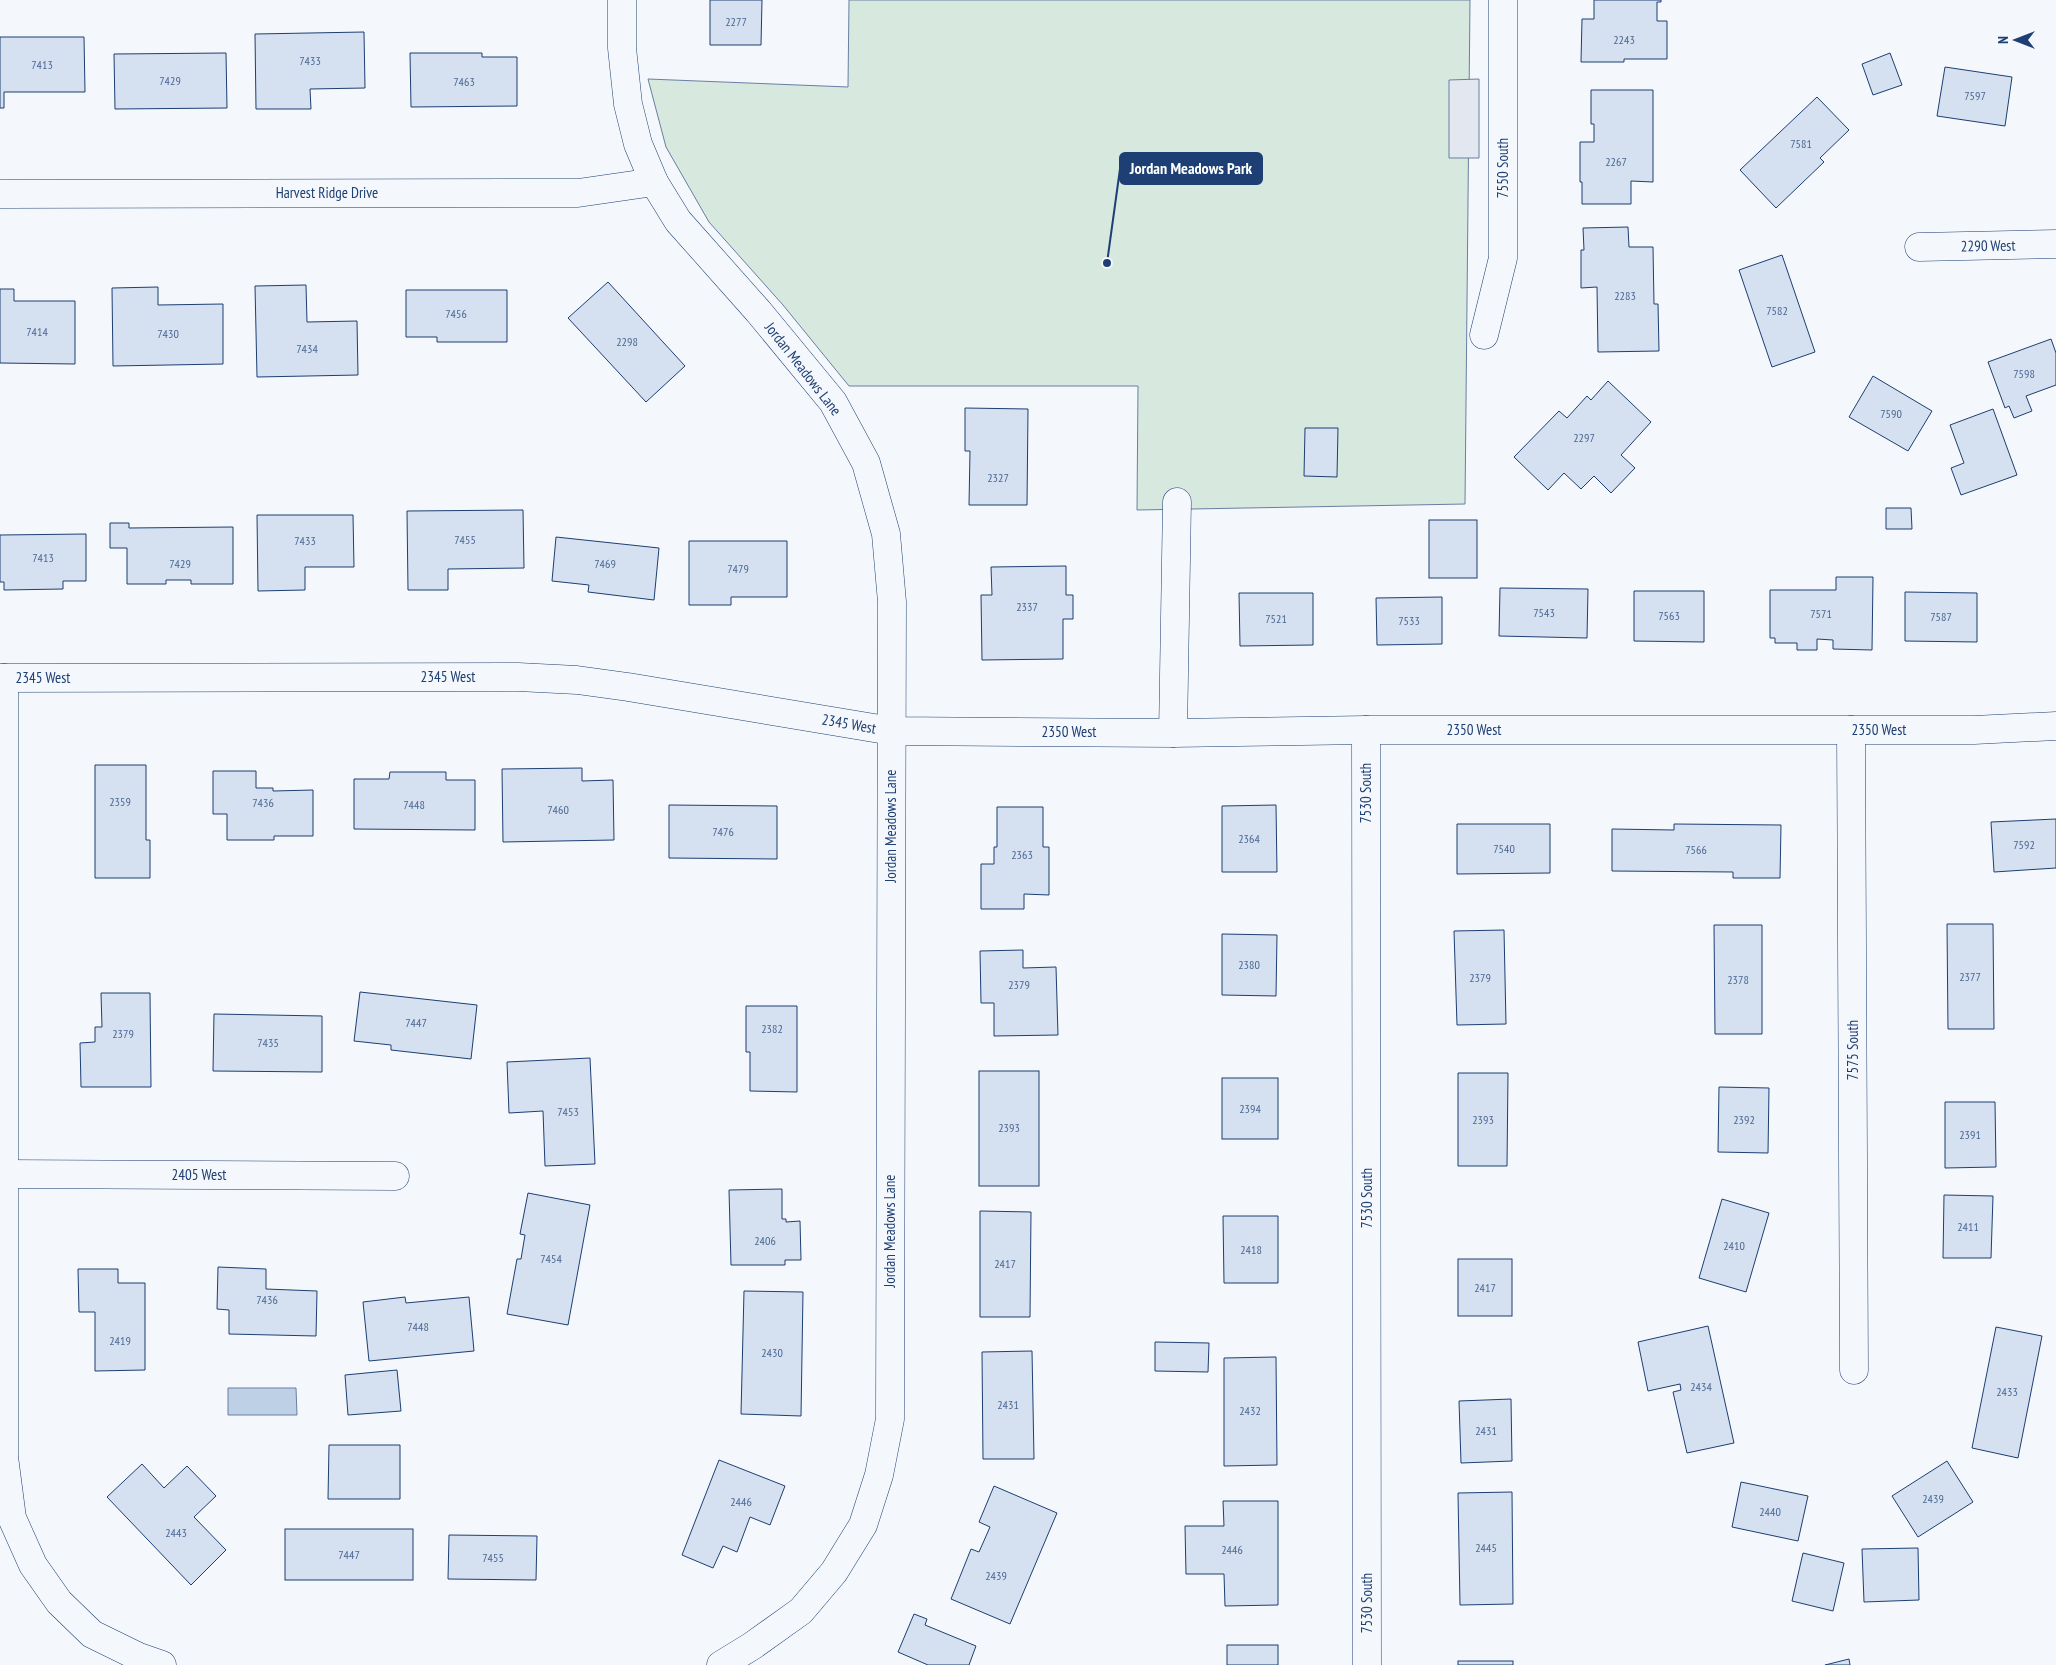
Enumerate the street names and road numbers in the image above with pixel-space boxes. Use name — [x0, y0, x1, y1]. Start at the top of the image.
street label: 7550 South — [1493, 138, 1512, 198]
street label: Harvest Ridge Drive — [276, 183, 378, 202]
street label: 2290 West — [1960, 236, 2016, 255]
street label: Jordan Meadows Lane — [761, 318, 846, 419]
street label: 2345 West — [421, 667, 475, 686]
street label: 2345 West — [16, 668, 70, 687]
street label: 2345 West — [820, 709, 878, 738]
street label: 2350 West — [1447, 720, 1501, 739]
street label: 2350 West — [1852, 720, 1906, 739]
street label: 2350 West — [1042, 722, 1096, 741]
street label: 7530 South — [1356, 763, 1375, 823]
street label: Jordan Meadows Lane — [881, 770, 900, 883]
street label: 7575 South — [1843, 1020, 1862, 1080]
street label: 2405 West — [172, 1165, 226, 1184]
street label: 7530 South — [1357, 1168, 1376, 1228]
street label: Jordan Meadows Lane — [880, 1175, 899, 1288]
street label: 7530 South — [1357, 1573, 1376, 1633]

